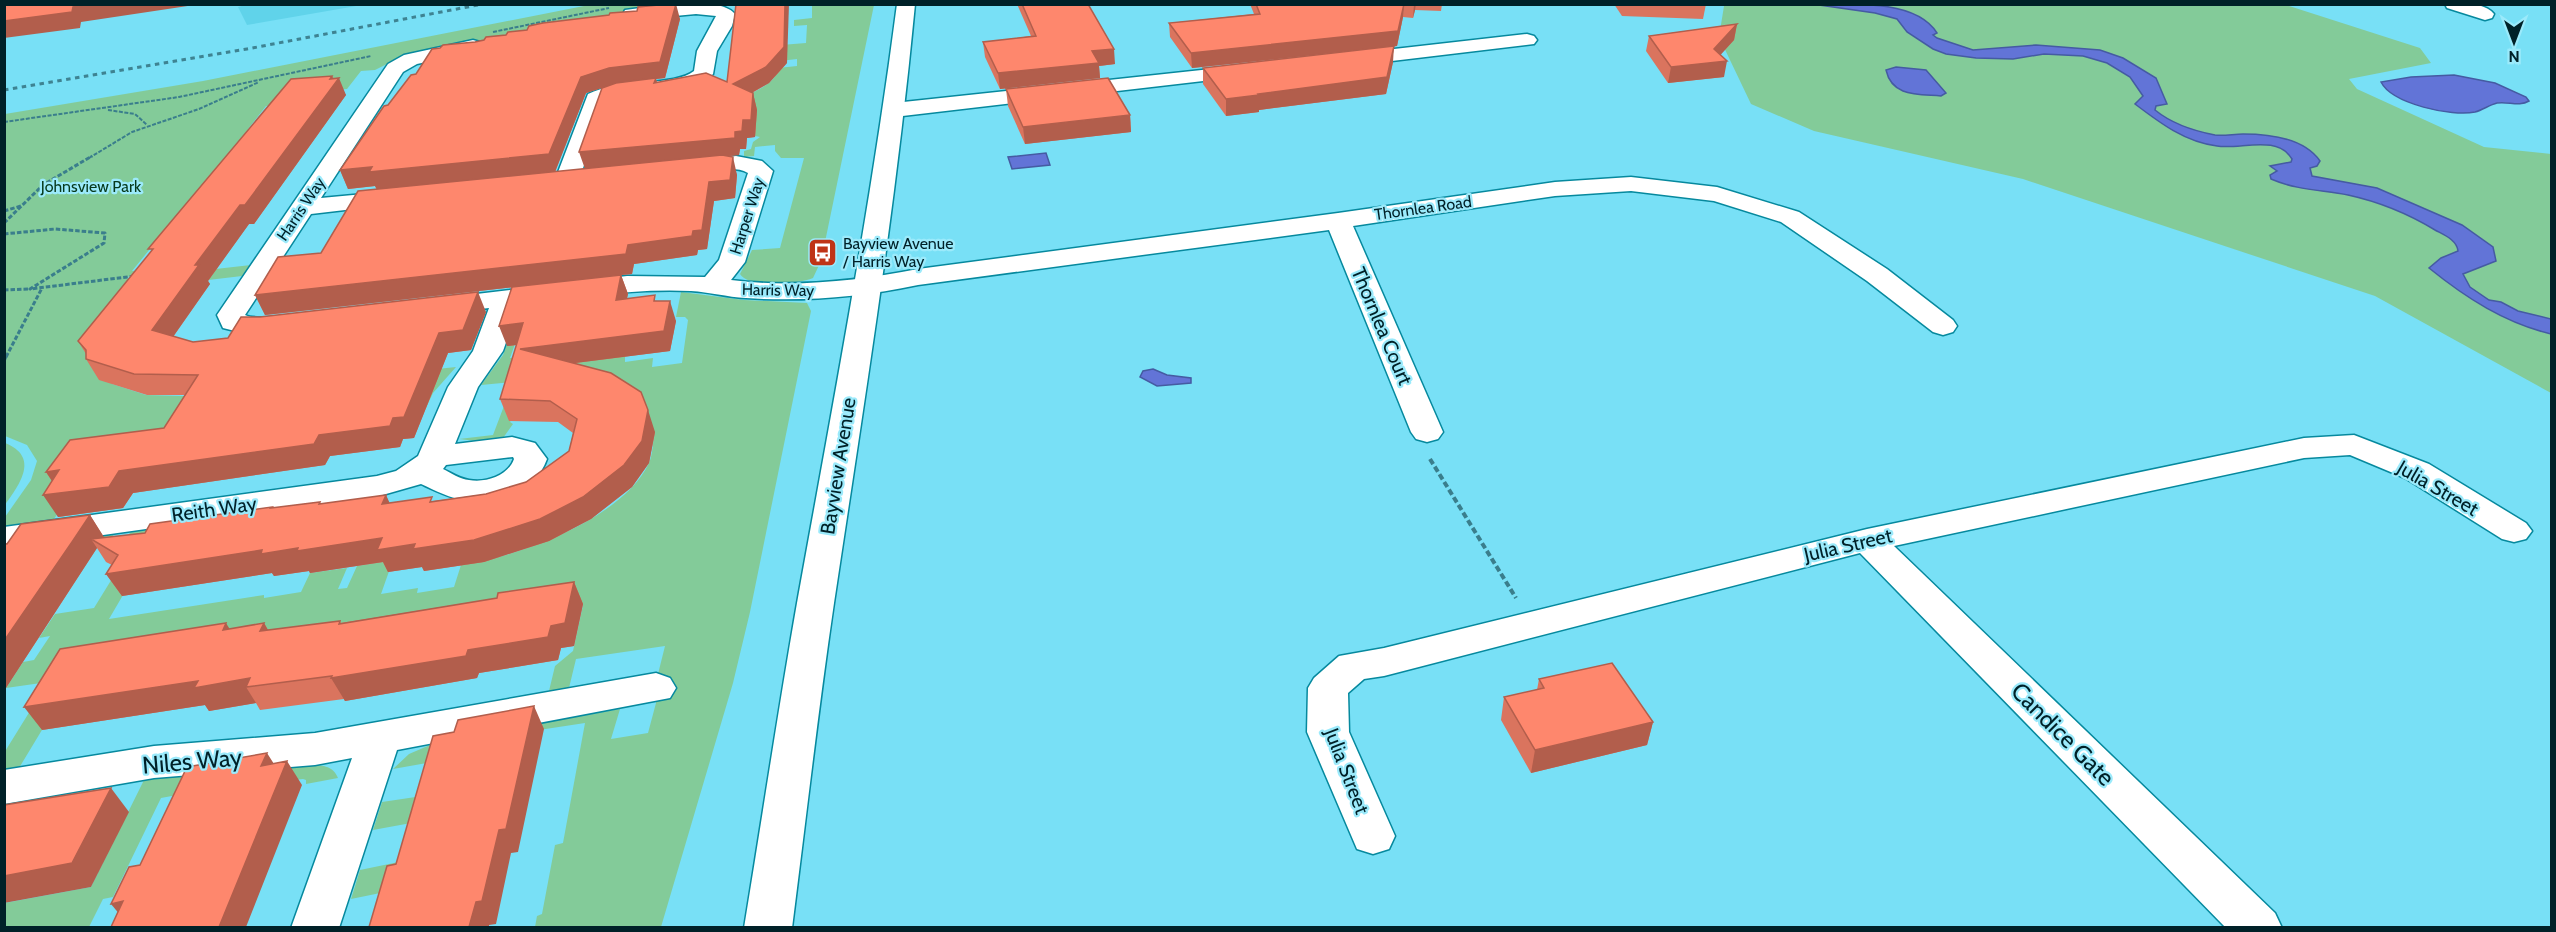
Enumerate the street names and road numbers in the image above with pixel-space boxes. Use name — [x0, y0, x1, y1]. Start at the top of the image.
street label: Harris Way — [273, 174, 329, 244]
street label: Harper Way — [726, 175, 768, 257]
street label: Thornlea Road — [1373, 192, 1473, 224]
street label: Thornlea Court — [1346, 264, 1418, 389]
street label: Harris Way — [742, 280, 814, 300]
street label: Bayview Avenue — [815, 396, 861, 536]
street label: Julia Street — [2392, 455, 2483, 521]
street label: Reith Way — [170, 491, 258, 527]
street label: Julia Street — [1801, 523, 1895, 567]
street label: Candice Gate — [2005, 676, 2121, 792]
street label: Julia Street — [1319, 724, 1374, 817]
street label: Niles Way — [141, 742, 243, 780]

